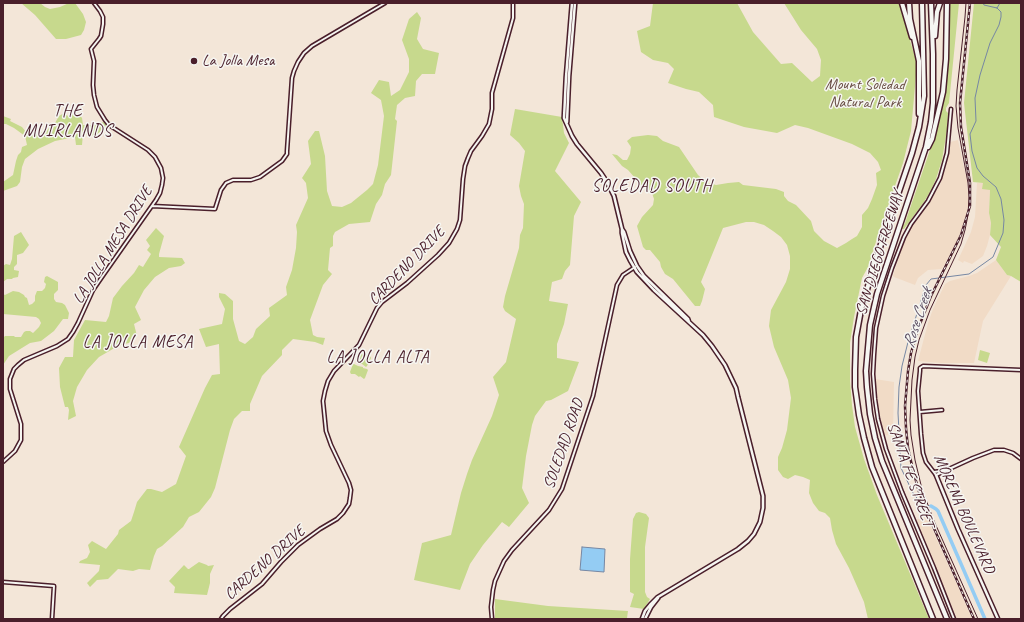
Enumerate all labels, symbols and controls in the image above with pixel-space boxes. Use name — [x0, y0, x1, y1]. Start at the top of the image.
place label: La Jolla Mesa — [202, 51, 274, 71]
marker: La Jolla Mesa — [189, 56, 199, 66]
park label: Mount Soledad Natural Park — [825, 75, 905, 113]
district label: THE MUIRLANDS — [24, 102, 112, 142]
district label: SOLEDAD SOUTH — [592, 177, 712, 197]
street label: LA JOLLA MESA DRIVE — [69, 183, 157, 307]
street label: SAN DIEGO FREEWAY — [852, 188, 908, 318]
street label: CARDENO DRIVE — [365, 223, 449, 309]
water label: Rose Creek — [899, 285, 937, 351]
district label: LA JOLLA MESA — [83, 333, 193, 353]
district label: LA JOLLA ALTA — [326, 348, 430, 368]
street label: SOLEDAD ROAD — [540, 396, 588, 492]
street label: SANTA FE STREET — [882, 420, 938, 530]
street label: MORENA BOULEVARD — [929, 451, 999, 577]
street label: CARDENO DRIVE — [221, 522, 309, 604]

